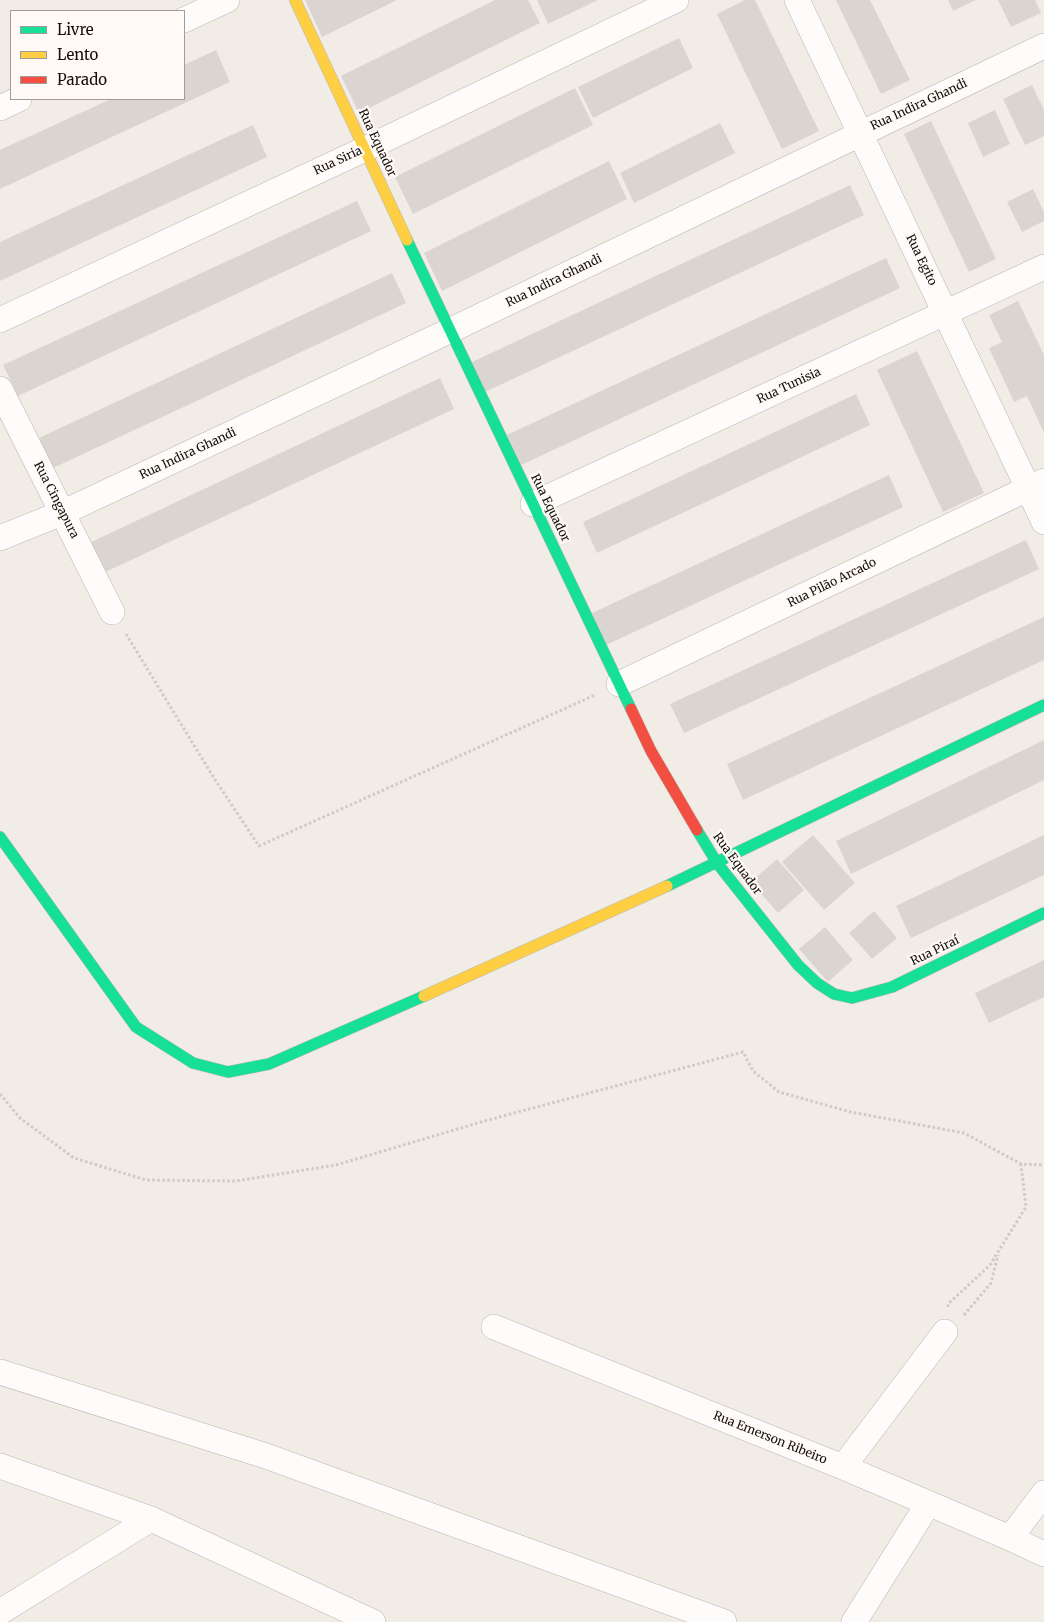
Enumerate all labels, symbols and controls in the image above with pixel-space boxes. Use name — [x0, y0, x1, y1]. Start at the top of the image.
legend — [10, 10, 185, 100]
text: Livre — [57, 20, 94, 39]
text: Lento — [57, 45, 98, 64]
text: Parado — [57, 70, 107, 89]
street label: Rua Indira Ghandi — [868, 76, 970, 134]
street label: Rua Equador — [355, 107, 399, 179]
street label: Rua Siria — [312, 144, 364, 178]
street label: Rua Egito — [902, 232, 940, 288]
street label: Rua Indira Ghandi — [504, 251, 604, 311]
street label: Rua Tunisia — [755, 365, 823, 407]
street label: Rua Indira Ghandi — [137, 425, 239, 483]
street label: Rua Cingapura — [30, 459, 82, 541]
street label: Rua Equador — [527, 472, 573, 544]
street label: Rua Pilão Arcado — [785, 555, 879, 611]
street label: Rua Equador — [710, 830, 764, 898]
street label: Rua Piraí — [908, 933, 962, 969]
street label: Rua Emerson Ribeiro — [711, 1409, 829, 1467]

